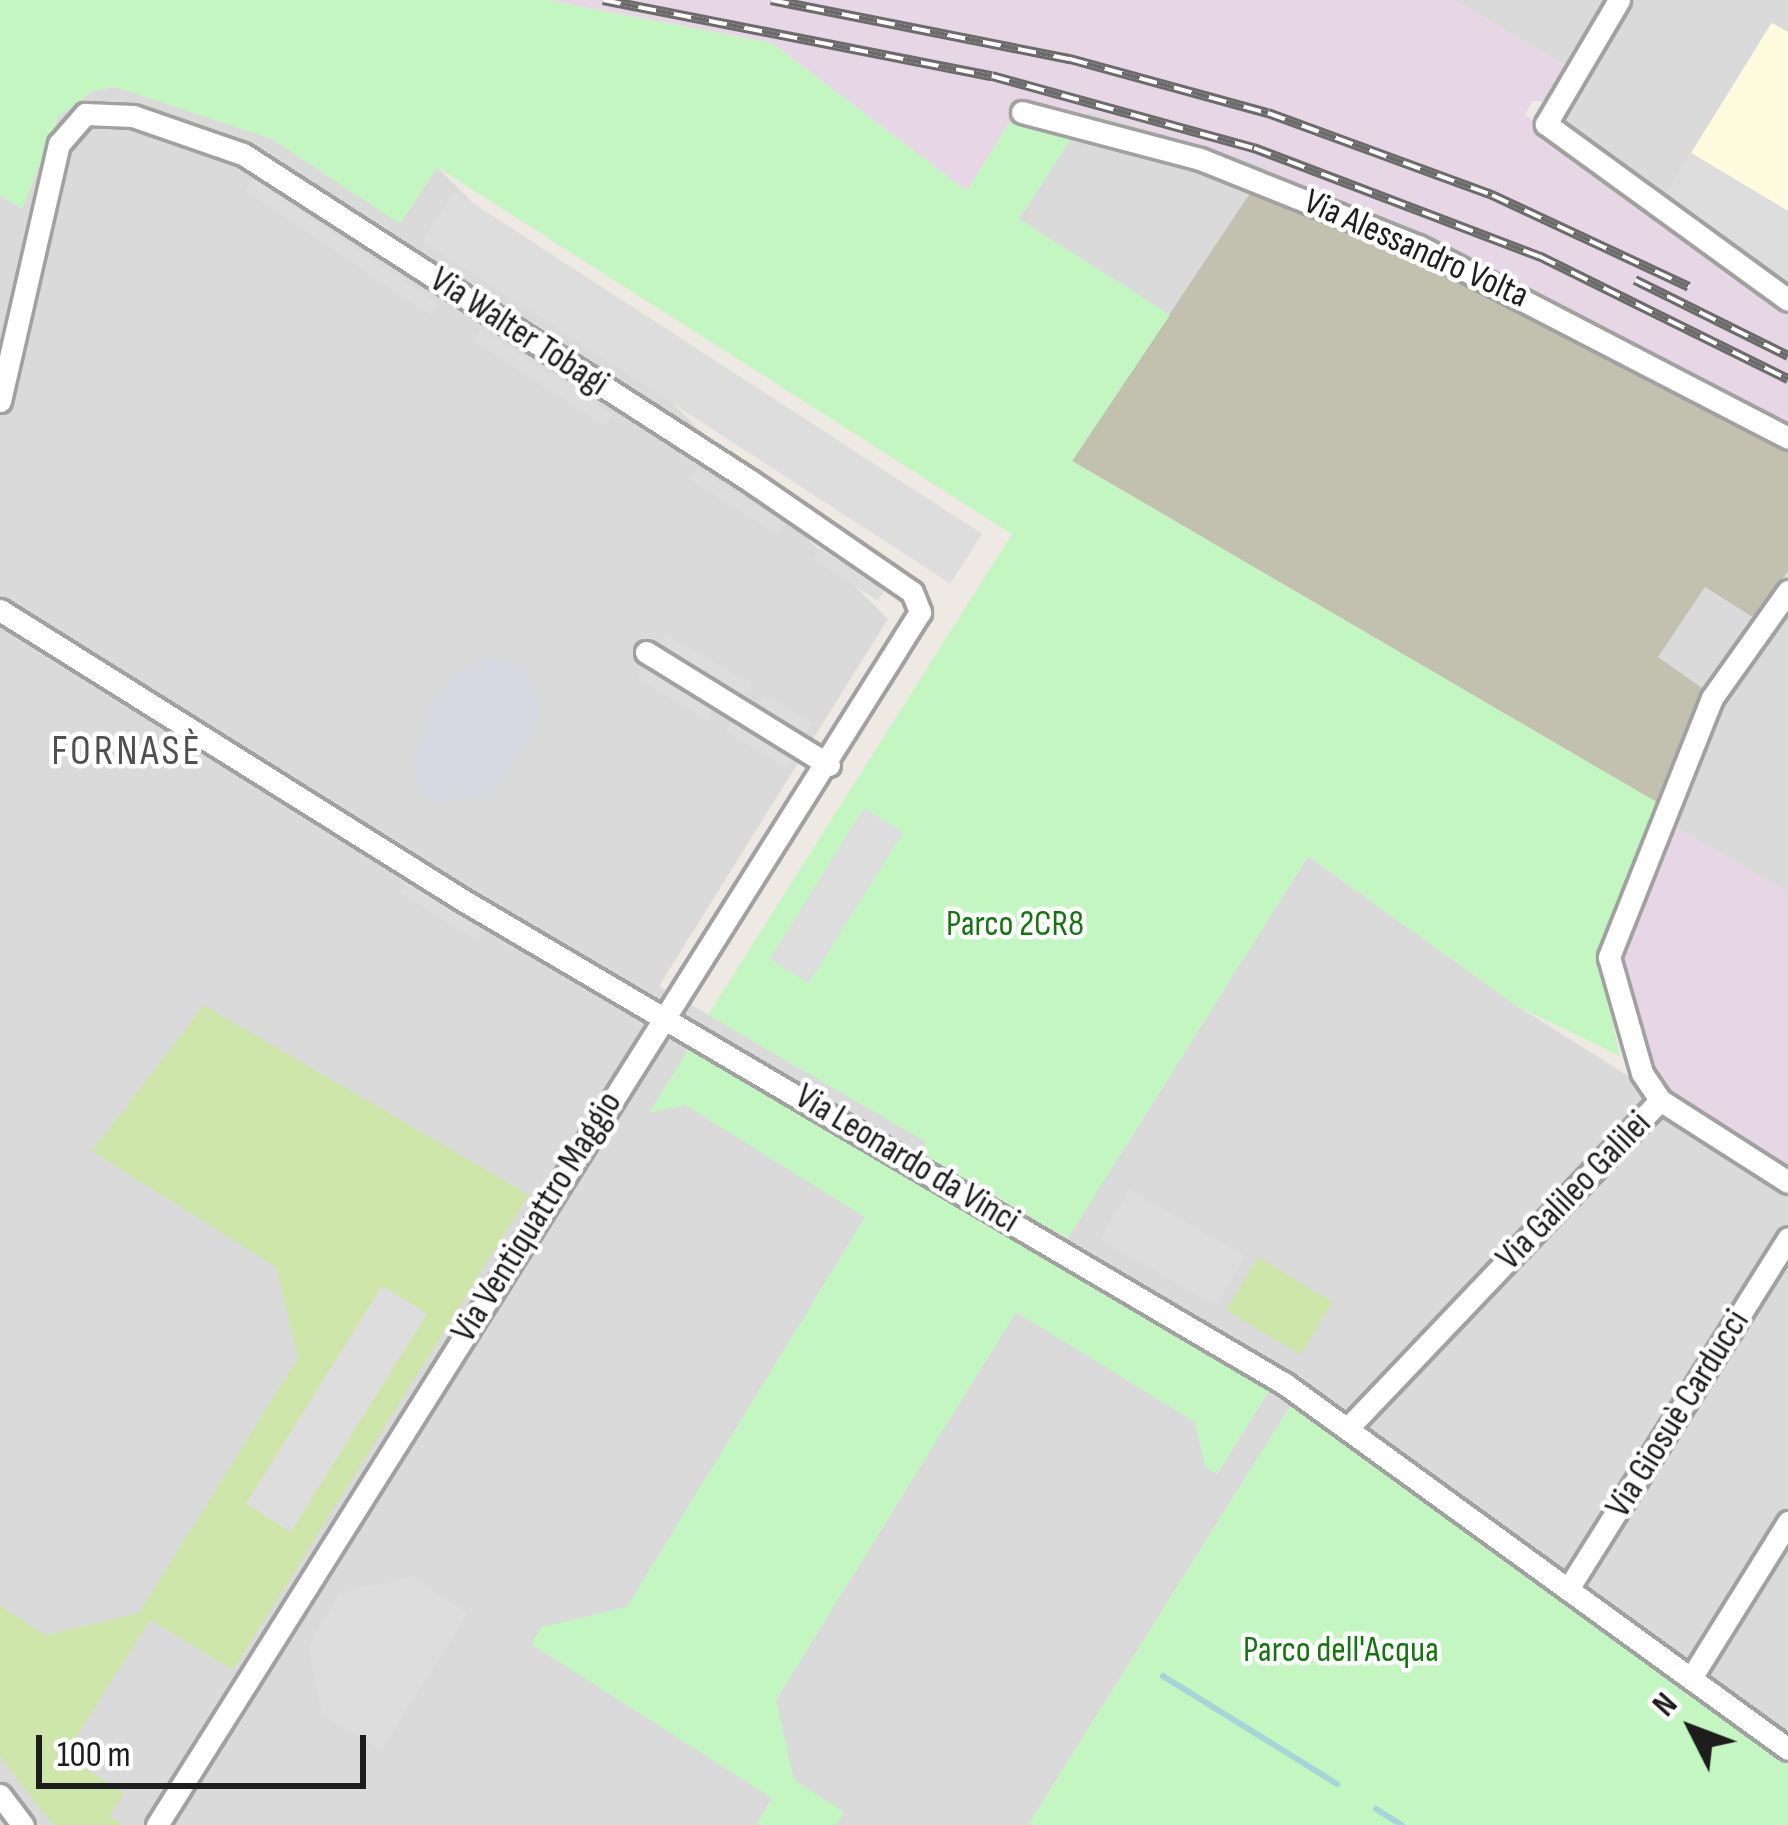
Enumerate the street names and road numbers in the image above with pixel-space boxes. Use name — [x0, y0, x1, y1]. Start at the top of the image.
street label: Via Alessandro Volta — [1297, 180, 1535, 318]
street label: Via Walter Tobagi — [422, 258, 616, 406]
street label: Via Leonardo da Vinci — [787, 1075, 1027, 1243]
street label: Via Ventiquattro Maggio — [443, 1084, 631, 1350]
street label: Via Galileo Galilei — [1488, 1103, 1660, 1279]
street label: Via Giosuè Carducci — [1597, 1302, 1759, 1526]

